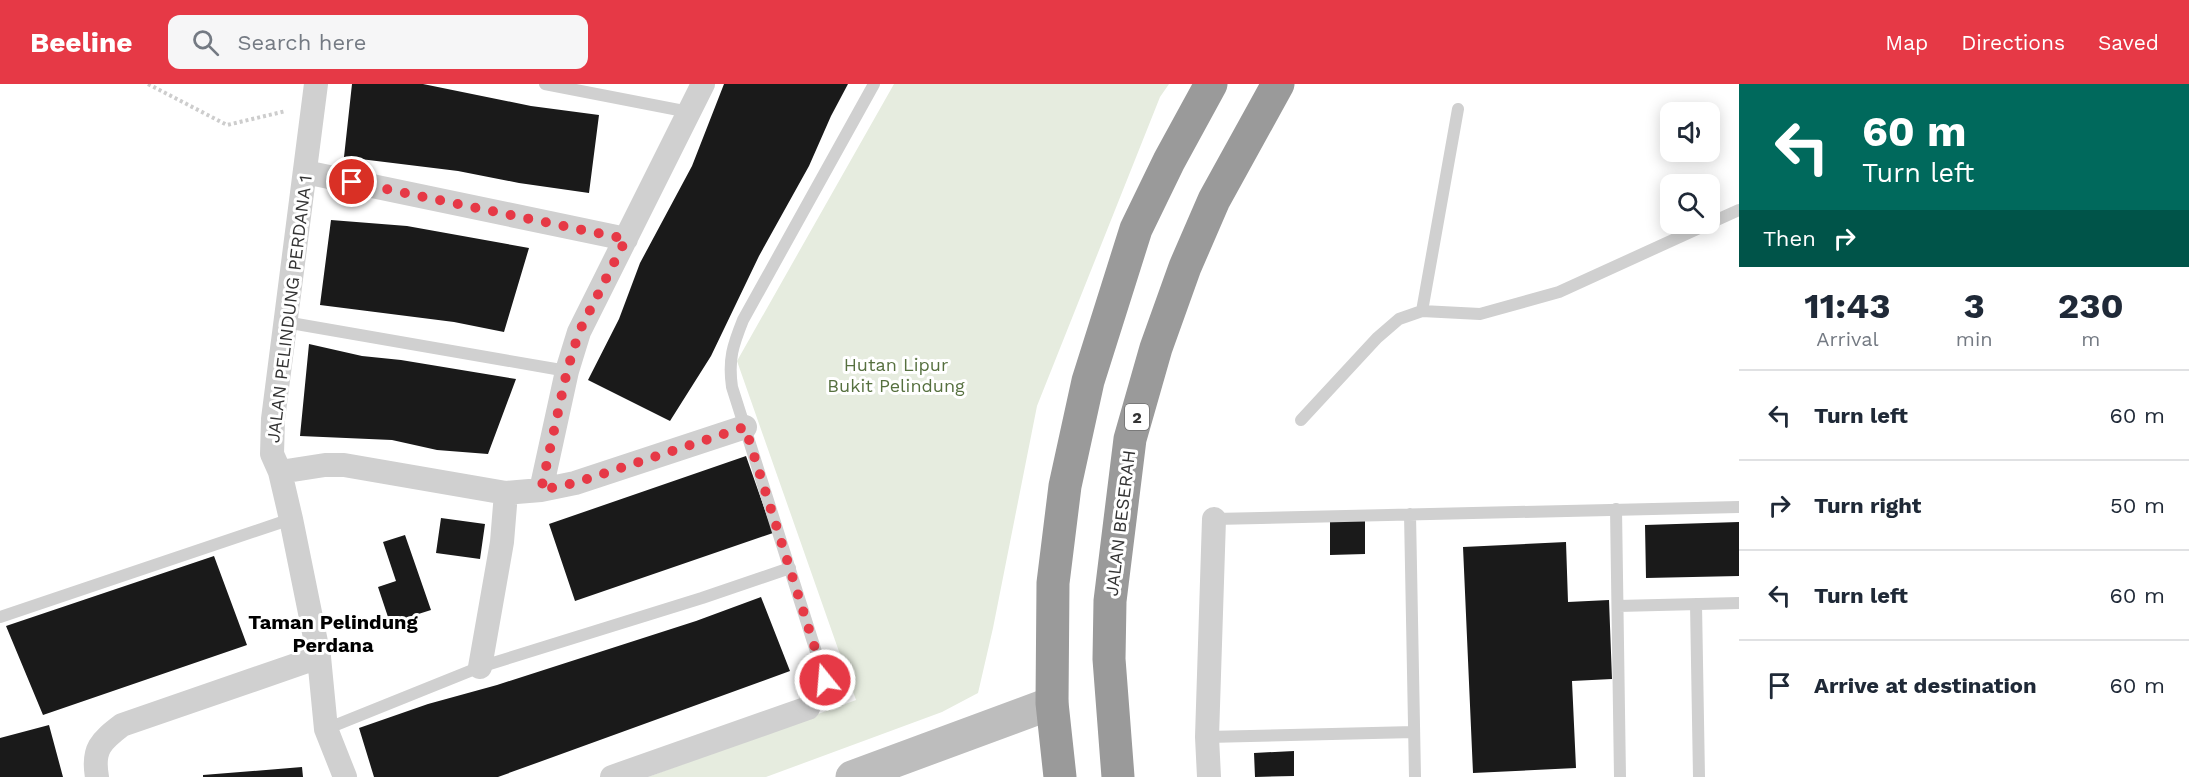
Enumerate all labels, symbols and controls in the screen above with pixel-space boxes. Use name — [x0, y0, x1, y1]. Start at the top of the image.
search box — [168, 15, 588, 69]
text: Beeline — [30, 26, 132, 59]
icon: search — [189, 26, 222, 59]
text: Search here — [237, 30, 366, 55]
text: Map — [1885, 30, 1928, 55]
text: Directions — [1961, 30, 2065, 55]
text: Saved — [2098, 30, 2159, 55]
map controls — [1660, 102, 1720, 234]
button: sound — [1660, 102, 1720, 162]
text: 60 m — [1862, 107, 1966, 156]
icon: left — [1763, 108, 1841, 186]
pin — [326, 156, 377, 207]
text: Turn left — [1862, 157, 1974, 189]
icon: arrive — [335, 165, 368, 198]
street label: JALAN PELINDUNG PERDANA 1 — [262, 174, 316, 444]
button: search — [1660, 174, 1720, 234]
icon: right — [1828, 222, 1861, 255]
text: Then — [1763, 226, 1816, 251]
text: 11:43 — [1804, 285, 1891, 327]
text: 3 — [1964, 285, 1985, 327]
text: 230 — [2058, 285, 2124, 327]
text: Arrival — [1816, 327, 1879, 351]
text: min — [1956, 327, 1993, 351]
text: m — [2081, 327, 2100, 351]
park label: Hutan Lipur Bukit Pelindung — [827, 354, 965, 396]
icon: left — [1763, 399, 1796, 432]
text: Turn left — [1814, 403, 1908, 428]
text: 60 m — [2109, 403, 2165, 428]
road number: 2 — [1125, 404, 1149, 430]
street label: JALAN BESERAH — [1101, 449, 1139, 597]
icon: right — [1763, 489, 1796, 522]
text: Turn right — [1814, 493, 1921, 518]
text: 50 m — [2110, 493, 2165, 518]
icon: left — [1763, 579, 1796, 612]
text: Turn left — [1814, 583, 1908, 608]
text: 60 m — [2109, 583, 2165, 608]
district label: Taman Pelindung Perdana — [248, 610, 418, 657]
position arrow — [793, 648, 857, 712]
icon: arrive — [1763, 669, 1796, 702]
text: Arrive at destination — [1814, 673, 2037, 698]
text: 60 m — [2109, 673, 2165, 698]

